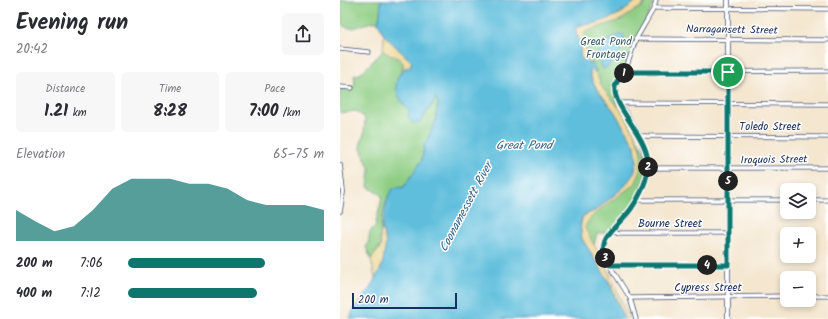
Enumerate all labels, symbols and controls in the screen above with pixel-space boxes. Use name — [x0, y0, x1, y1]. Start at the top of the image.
text: Evening run — [16, 6, 128, 41]
button: share — [282, 13, 324, 55]
street label: Narragansett Street — [686, 20, 779, 40]
park label: Great Pond Frontage — [580, 33, 632, 64]
text: 20:42 — [16, 39, 48, 60]
pin — [711, 55, 745, 89]
icon: arrive — [717, 61, 739, 83]
pin: 1 — [614, 63, 634, 83]
text: 1 — [622, 64, 626, 82]
text: Distance — [46, 80, 85, 98]
text: Time — [159, 80, 181, 98]
text: Pace — [264, 80, 285, 98]
text: 1.21 — [44, 98, 68, 125]
text: 8:28 — [153, 98, 187, 125]
text: 7:00 — [249, 98, 278, 125]
text: km — [68, 104, 87, 122]
text: /km — [278, 104, 301, 122]
street label: Toledo Street — [739, 118, 801, 136]
water label: Great Pond — [496, 136, 555, 155]
text: Elevation — [16, 144, 65, 165]
text: 65–75 m — [273, 144, 324, 165]
street label: Iroquois Street — [740, 150, 808, 170]
water label: Coonamessett River — [434, 156, 499, 255]
pin: 2 — [638, 157, 658, 177]
text: 2 — [645, 158, 651, 176]
pin: 5 — [718, 171, 738, 191]
text: 5 — [725, 172, 731, 190]
map controls — [780, 183, 816, 307]
button: layers — [780, 183, 816, 219]
street label: Bourne Street — [638, 215, 703, 233]
button: + — [780, 227, 816, 263]
pin: 3 — [595, 248, 615, 268]
text: 3 — [602, 249, 608, 267]
text: 200 m — [16, 253, 53, 274]
text: 7:06 — [80, 253, 103, 274]
pin: 4 — [697, 255, 717, 275]
text: 4 — [704, 256, 710, 274]
button: − — [780, 271, 816, 307]
street label: Cypress Street — [674, 279, 742, 297]
text: 400 m — [16, 283, 52, 304]
text: 7:12 — [80, 283, 101, 304]
scale bar — [352, 291, 457, 310]
text: 200 m — [358, 291, 389, 309]

